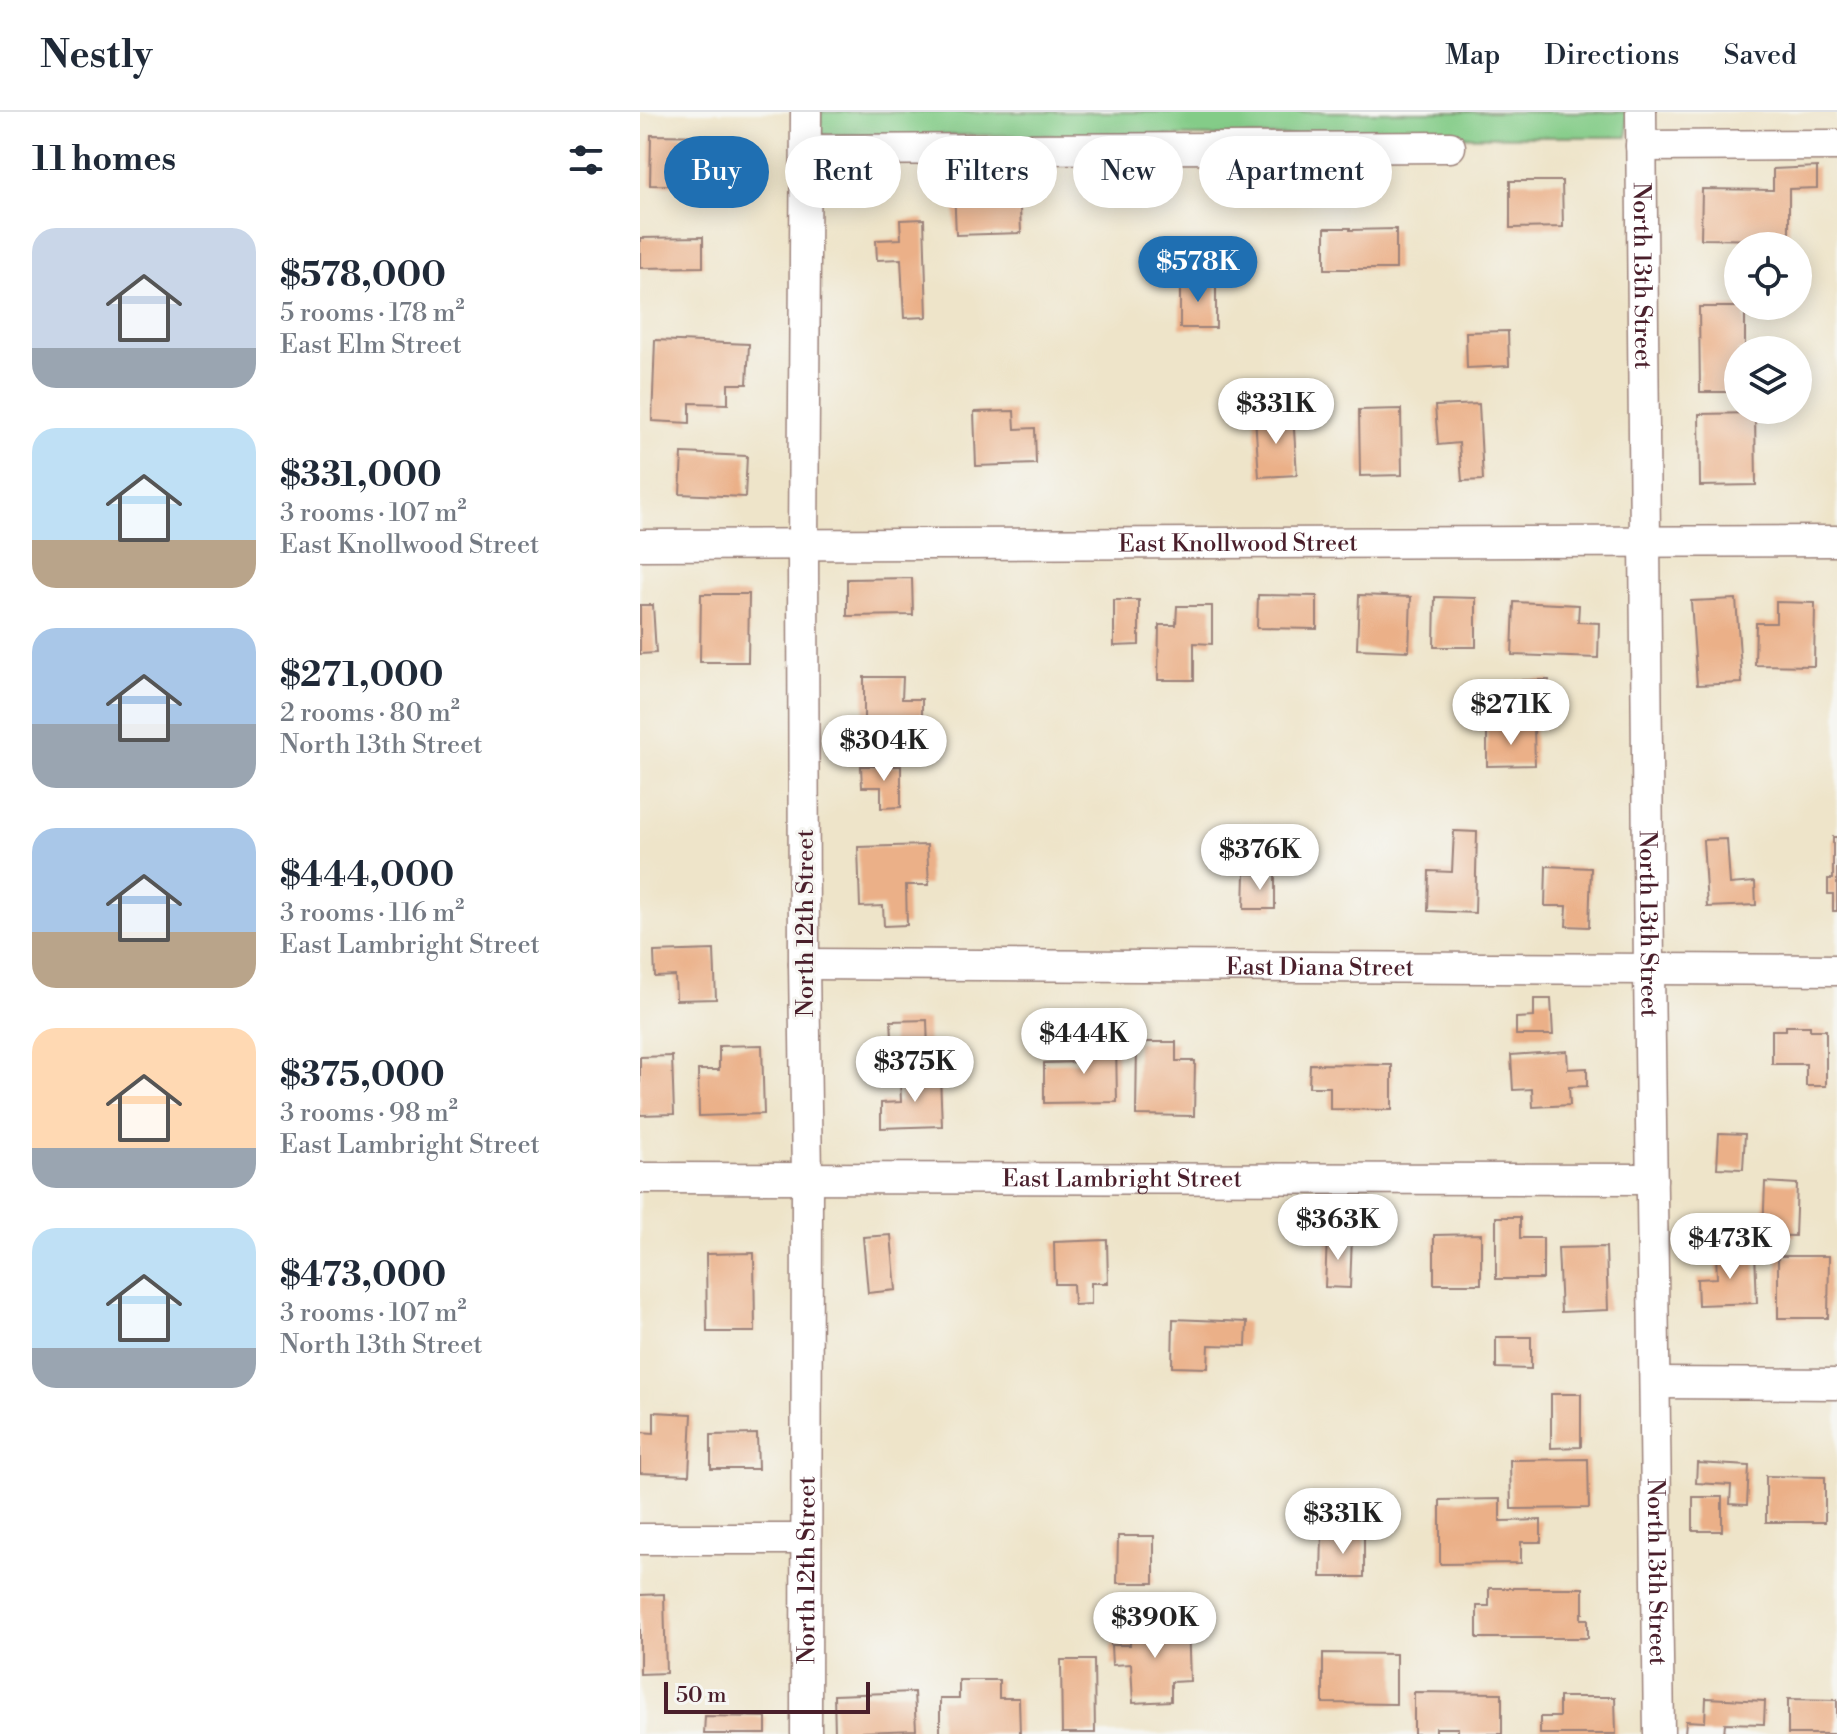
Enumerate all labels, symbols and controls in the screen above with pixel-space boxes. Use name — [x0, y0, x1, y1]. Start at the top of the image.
text: Nestly — [40, 32, 153, 79]
text: Map — [1445, 38, 1500, 73]
text: Directions — [1544, 38, 1679, 73]
text: Saved — [1723, 38, 1797, 73]
chip: Buy — [664, 136, 769, 208]
chip: Rent — [785, 136, 901, 208]
chip: Filters — [917, 136, 1057, 208]
chip: New — [1073, 136, 1183, 208]
chip: Apartment — [1199, 136, 1392, 208]
icon: filters — [564, 138, 608, 182]
text: 11 homes — [32, 139, 176, 181]
street label: North 13th Street — [1626, 182, 1657, 370]
map controls — [1724, 232, 1812, 424]
button: locate — [1724, 232, 1812, 320]
pin: $578K — [1142, 236, 1254, 304]
text: $578K — [1156, 246, 1240, 278]
text: $578,000 — [280, 255, 446, 297]
icon: home — [96, 260, 192, 356]
text: 5 rooms · 178 m² — [280, 297, 465, 329]
text: East Elm Street — [280, 329, 462, 361]
button: layers — [1724, 336, 1812, 424]
pin: $331K — [1220, 378, 1332, 446]
text: $331K — [1236, 388, 1316, 420]
text: $331,000 — [280, 455, 442, 497]
icon: home — [96, 460, 192, 556]
text: 3 rooms · 107 m² — [280, 497, 467, 529]
text: East Knollwood Street — [280, 529, 539, 561]
street label: East Knollwood Street — [1118, 529, 1358, 559]
text: $271,000 — [280, 655, 444, 697]
icon: home — [96, 660, 192, 756]
pin: $271K — [1455, 679, 1567, 747]
text: $271K — [1470, 689, 1552, 721]
text: 2 rooms · 80 m² — [280, 697, 460, 729]
pin: $304K — [828, 715, 940, 783]
text: $304K — [840, 725, 928, 757]
text: North 13th Street — [280, 729, 483, 761]
pin: $376K — [1204, 824, 1316, 892]
street label: North 12th Street — [791, 829, 821, 1017]
street label: North 13th Street — [1632, 830, 1664, 1018]
text: $376K — [1219, 834, 1301, 866]
text: $444,000 — [280, 855, 454, 897]
icon: home — [96, 860, 192, 956]
text: 3 rooms · 116 m² — [280, 897, 464, 929]
text: East Lambright Street — [280, 929, 540, 961]
street label: East Diana Street — [1226, 952, 1415, 984]
pin: $444K — [1028, 1008, 1140, 1076]
text: $444K — [1039, 1018, 1129, 1050]
pin: $375K — [859, 1036, 971, 1104]
text: $375K — [874, 1046, 956, 1078]
text: $375,000 — [280, 1055, 445, 1097]
icon: home — [96, 1060, 192, 1156]
text: 3 rooms · 98 m² — [280, 1097, 458, 1129]
text: East Lambright Street — [280, 1129, 540, 1161]
street label: East Lambright Street — [1002, 1164, 1242, 1195]
pin: $363K — [1282, 1194, 1394, 1262]
text: $363K — [1296, 1204, 1380, 1236]
pin: $473K — [1674, 1213, 1786, 1281]
text: $473K — [1688, 1223, 1772, 1255]
text: $473,000 — [280, 1255, 446, 1297]
icon: home — [96, 1260, 192, 1356]
text: 3 rooms · 107 m² — [280, 1297, 467, 1329]
text: North 13th Street — [280, 1329, 483, 1361]
street label: North 12th Street — [792, 1475, 822, 1664]
street label: North 13th Street — [1640, 1478, 1672, 1666]
pin: $331K — [1287, 1488, 1399, 1556]
text: $331K — [1303, 1498, 1383, 1530]
pin: $390K — [1099, 1592, 1211, 1660]
text: $390K — [1111, 1602, 1199, 1634]
scale bar — [664, 1678, 870, 1714]
text: 50 m — [676, 1682, 727, 1709]

